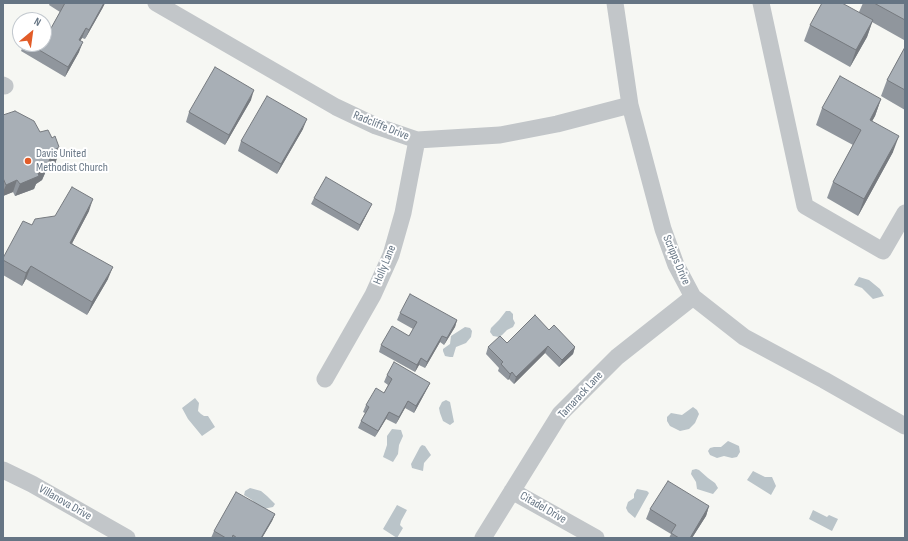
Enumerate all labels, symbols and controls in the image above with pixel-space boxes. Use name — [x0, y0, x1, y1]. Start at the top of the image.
north arrow — [12, 12, 52, 52]
text: N — [32, 15, 43, 29]
street label: Radcliffe Drive — [351, 108, 411, 144]
place label: Davis United Methodist Church — [36, 147, 108, 175]
marker: Davis United Methodist Church — [23, 156, 33, 166]
street label: Scripps Drive — [659, 233, 693, 287]
street label: Holly Lane — [371, 243, 399, 287]
street label: Tamarack Lane — [556, 368, 606, 422]
street label: Villanova Drive — [36, 482, 94, 524]
street label: Citadel Drive — [517, 489, 569, 527]

